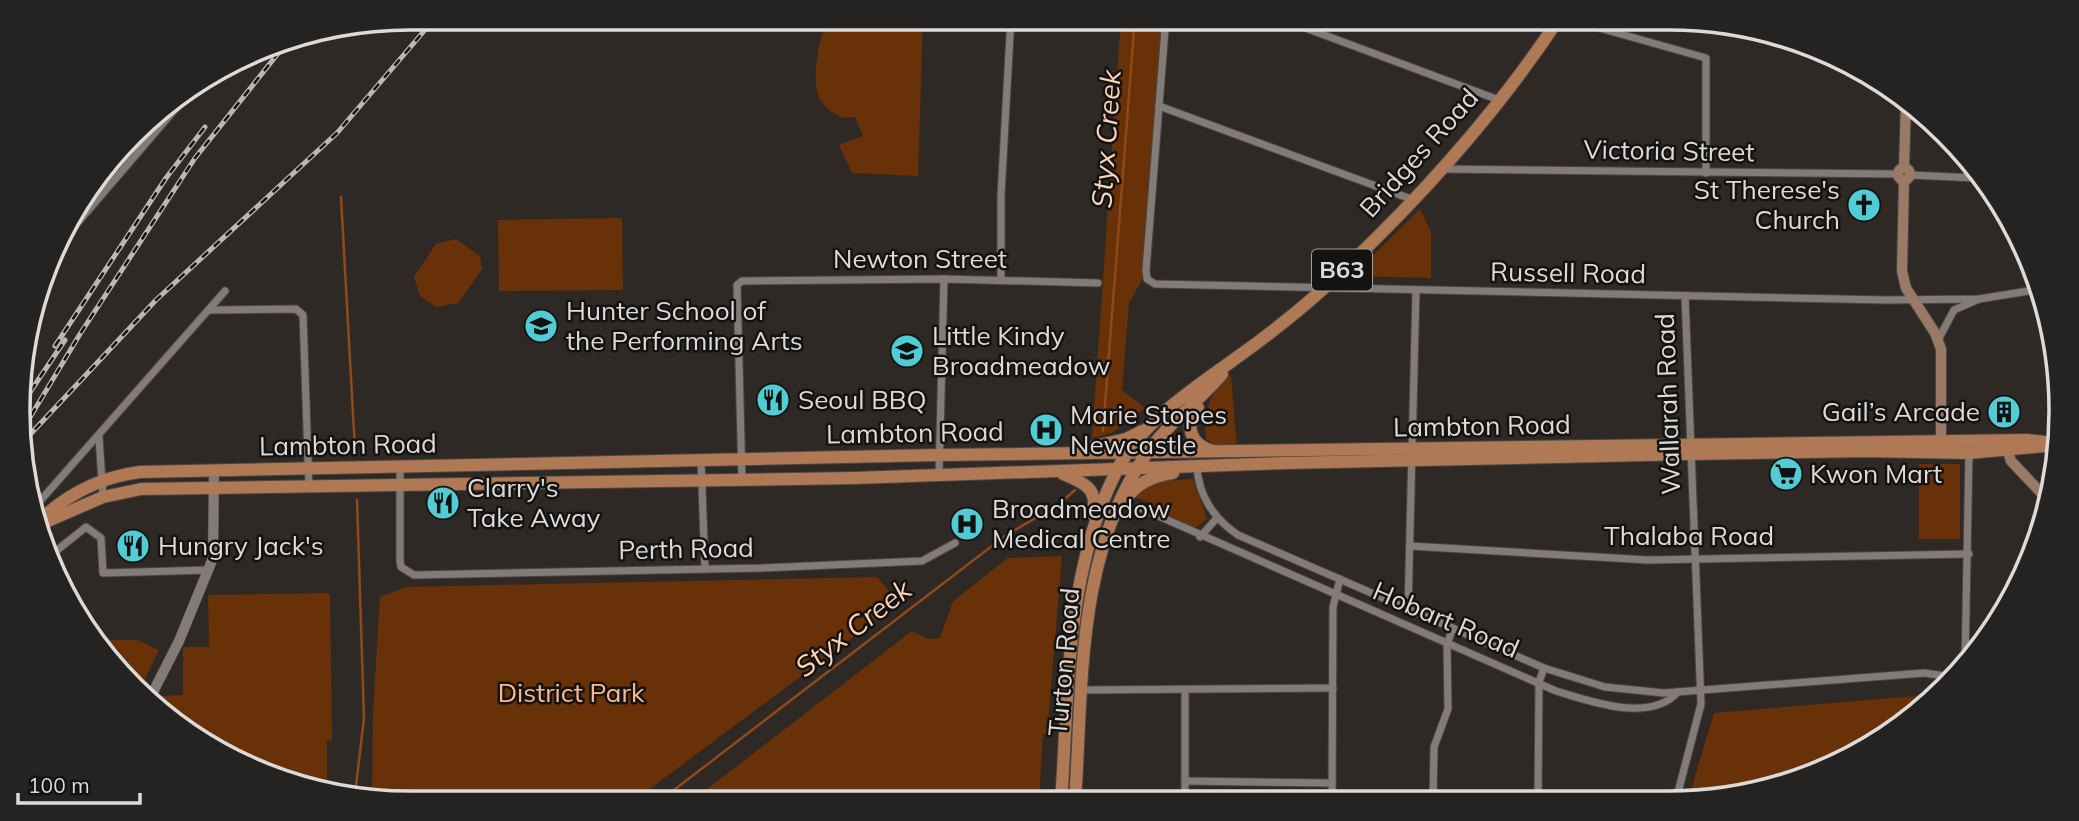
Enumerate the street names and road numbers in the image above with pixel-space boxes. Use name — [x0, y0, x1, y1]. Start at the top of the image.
street label: Bridges Road — [1352, 81, 1485, 224]
street label: Victoria Street — [1583, 133, 1755, 168]
street label: Newton Street — [833, 242, 1007, 275]
road number: B63 — [1312, 249, 1372, 290]
street label: Russell Road — [1490, 255, 1646, 290]
street label: Wallarah Road — [1648, 313, 1687, 495]
street label: Lambton Road — [1393, 407, 1571, 444]
street label: Lambton Road — [826, 414, 1004, 451]
street label: Lambton Road — [259, 426, 437, 463]
street label: Thalaba Road — [1604, 519, 1774, 552]
street label: Perth Road — [618, 531, 754, 566]
street label: Hobart Road — [1368, 574, 1524, 665]
street label: Turton Road — [1041, 587, 1086, 737]

